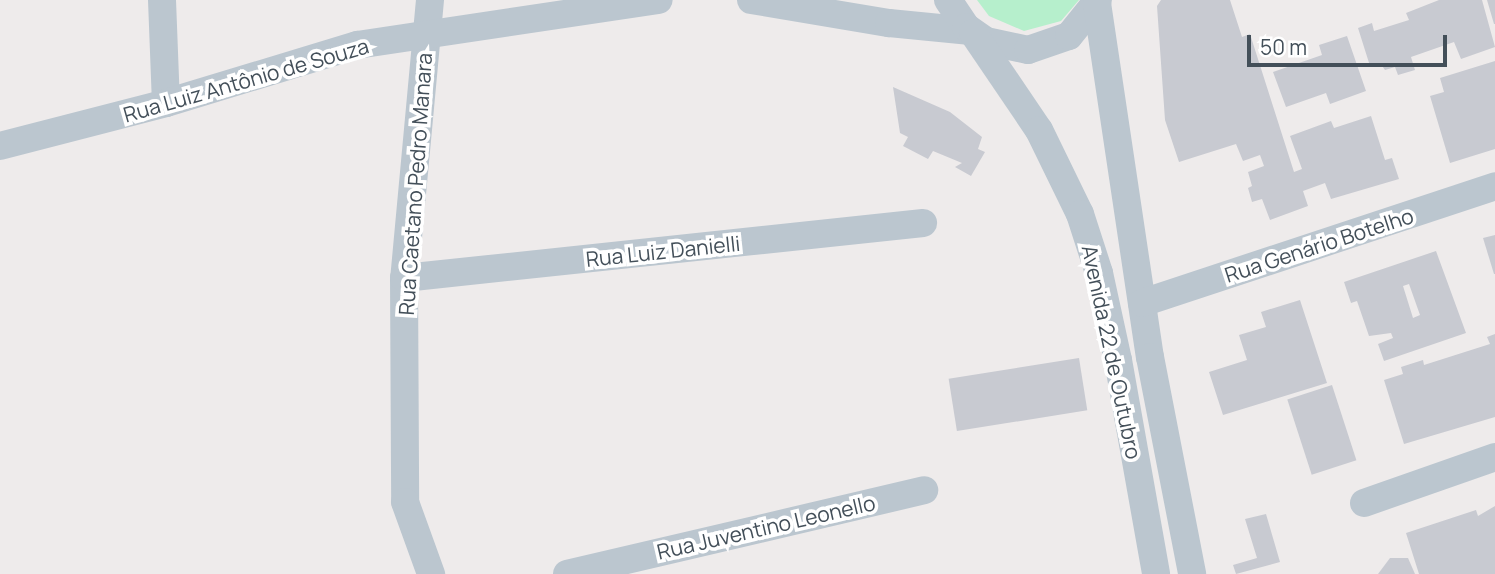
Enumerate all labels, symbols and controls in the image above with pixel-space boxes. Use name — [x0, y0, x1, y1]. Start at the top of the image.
scale bar — [1250, 21, 1450, 65]
street label: Rua Luiz Antônio de Souza — [120, 33, 372, 127]
text: 50 m — [1260, 33, 1307, 61]
street label: Rua Caetano Pedro Manara — [393, 52, 437, 316]
street label: Rua Genário Botelho — [1221, 203, 1417, 287]
street label: Rua Luiz Danielli — [585, 230, 741, 272]
street label: Avenida 22 de Outubro — [1077, 243, 1147, 461]
street label: Rua Juventino Leonello — [654, 490, 878, 564]

